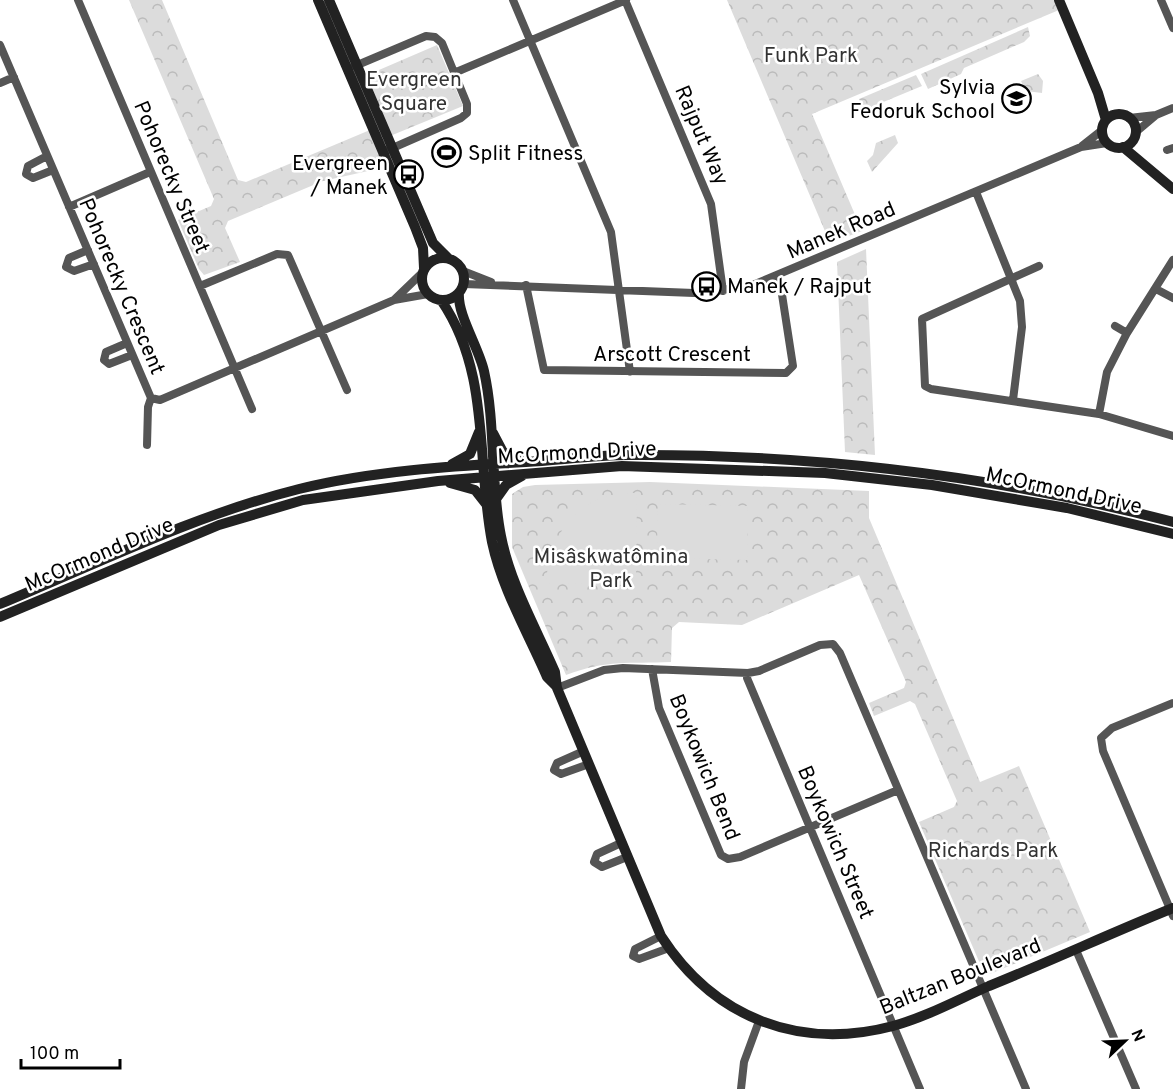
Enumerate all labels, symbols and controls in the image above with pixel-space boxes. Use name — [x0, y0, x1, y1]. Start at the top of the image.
park label: Funk Park — [764, 43, 858, 70]
park label: Evergreen Square — [366, 67, 462, 118]
place label: Sylvia Fedoruk School — [850, 75, 995, 126]
street label: Rajput Way — [667, 81, 734, 190]
school or university icon: Sylvia Fedoruk School — [1000, 83, 1032, 115]
street label: Pohorecky Street — [126, 97, 215, 258]
sports icon: Split Fitness — [431, 137, 463, 169]
place label: Split Fitness — [468, 141, 583, 168]
place label: Evergreen / Manek — [292, 151, 388, 202]
bus stop icon: Evergreen / Manek — [393, 159, 425, 191]
street label: Pohorecky Crescent — [71, 194, 170, 379]
street label: Manek Road — [783, 196, 900, 266]
bus stop icon: Manek / Rajput — [690, 270, 722, 302]
place label: Manek / Rajput — [727, 274, 872, 301]
street label: Arscott Crescent — [593, 342, 751, 369]
street label: McOrmond Drive — [497, 436, 657, 471]
street label: McOrmond Drive — [983, 462, 1144, 521]
street label: McOrmond Drive — [21, 512, 178, 599]
park label: Misâskwatômina Park — [534, 544, 688, 595]
street label: Boykowich Bend — [662, 690, 745, 845]
street label: Boykowich Street — [790, 762, 879, 923]
park label: Richards Park — [928, 838, 1058, 865]
street label: Baltzan Boulevard — [876, 933, 1045, 1022]
north arrow — [1095, 1011, 1155, 1071]
text: N — [1126, 1027, 1148, 1045]
scale bar — [21, 1032, 120, 1070]
text: 100 m — [30, 1043, 79, 1066]

